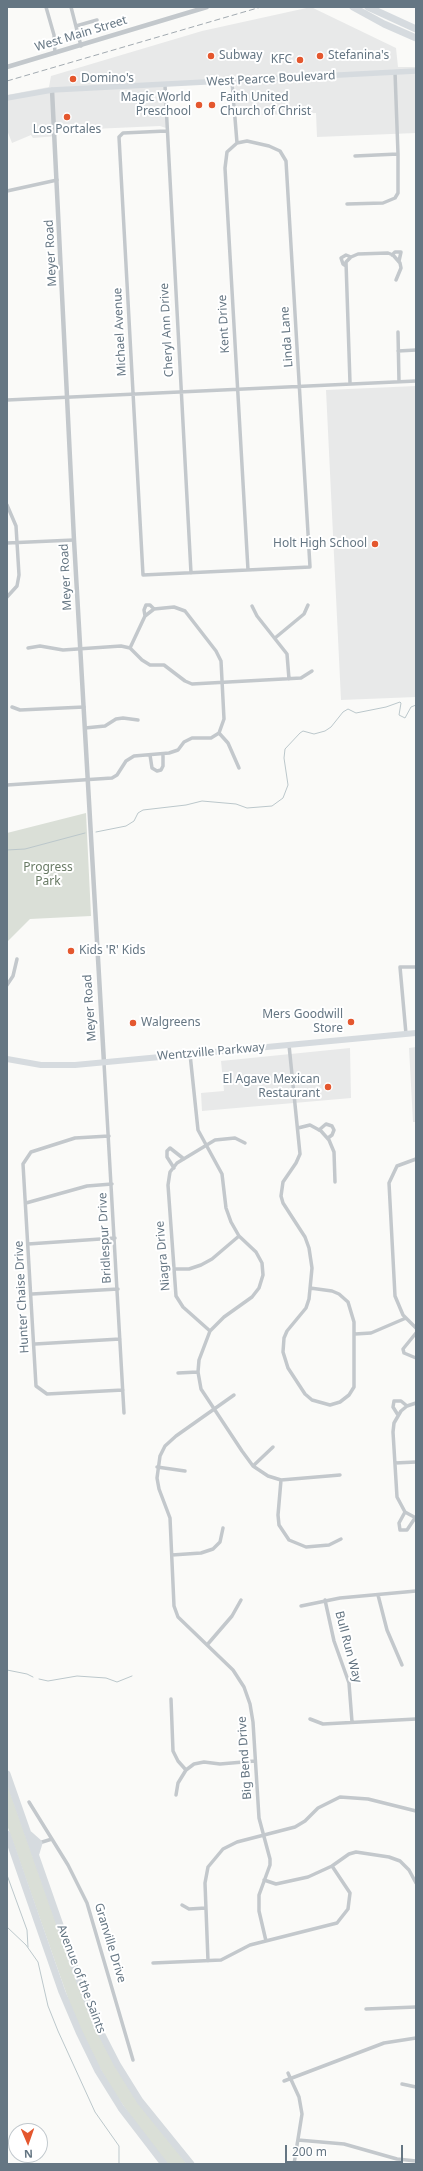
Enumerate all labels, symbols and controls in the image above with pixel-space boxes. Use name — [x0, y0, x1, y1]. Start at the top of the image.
street label: West Main Street — [33, 13, 129, 55]
place label: Subway — [219, 49, 262, 63]
place label: Stefanina's — [328, 49, 389, 63]
marker: Subway — [206, 51, 216, 61]
marker: Stefanina's — [315, 51, 325, 61]
place label: KFC — [271, 53, 292, 67]
marker: KFC — [295, 55, 305, 65]
street label: West Pearce Boulevard — [206, 68, 336, 90]
place label: Domino's — [81, 72, 134, 86]
marker: Domino's — [68, 74, 78, 84]
place label: Magic World Preschool — [120, 91, 191, 119]
place label: Faith United Church of Christ — [220, 91, 311, 119]
marker: Magic World Preschool — [194, 100, 204, 110]
marker: Faith United Church of Christ — [207, 100, 217, 110]
marker: Los Portales — [62, 112, 72, 122]
place label: Los Portales — [33, 123, 101, 137]
street label: Meyer Road — [42, 219, 60, 287]
street label: Cheryl Ann Drive — [157, 283, 177, 377]
street label: Michael Avenue — [110, 287, 130, 377]
street label: Kent Drive — [215, 294, 233, 354]
street label: Linda Lane — [278, 306, 296, 368]
place label: Holt High School — [273, 537, 367, 551]
marker: Holt High School — [370, 539, 380, 549]
street label: Meyer Road — [57, 543, 75, 611]
park label: Progress Park — [23, 861, 73, 889]
place label: Kids 'R' Kids — [79, 944, 145, 958]
marker: Kids 'R' Kids — [66, 946, 76, 956]
street label: Meyer Road — [80, 974, 100, 1042]
place label: Mers Goodwill Store — [262, 1008, 343, 1036]
place label: Walgreens — [141, 1016, 201, 1030]
marker: Mers Goodwill Store — [346, 1017, 356, 1027]
marker: Walgreens — [128, 1018, 138, 1028]
street label: Wentzville Parkway — [157, 1040, 265, 1064]
place label: El Agave Mexican Restaurant — [223, 1073, 320, 1101]
marker: El Agave Mexican Restaurant — [323, 1082, 333, 1092]
street label: Bridlespur Drive — [95, 1192, 115, 1284]
street label: Niagra Drive — [153, 1220, 173, 1292]
street label: Hunter Chaise Drive — [12, 1240, 32, 1354]
street label: Bull Run Way — [332, 1610, 364, 1684]
street label: Big Bend Drive — [235, 1716, 255, 1800]
street label: Granville Drive — [91, 1901, 129, 1985]
street label: Avenue of the Saints — [54, 1923, 108, 2035]
north arrow — [8, 2123, 48, 2163]
scale bar — [287, 2137, 405, 2163]
text: 200 m — [292, 2143, 327, 2160]
text: N — [24, 2147, 33, 2162]

